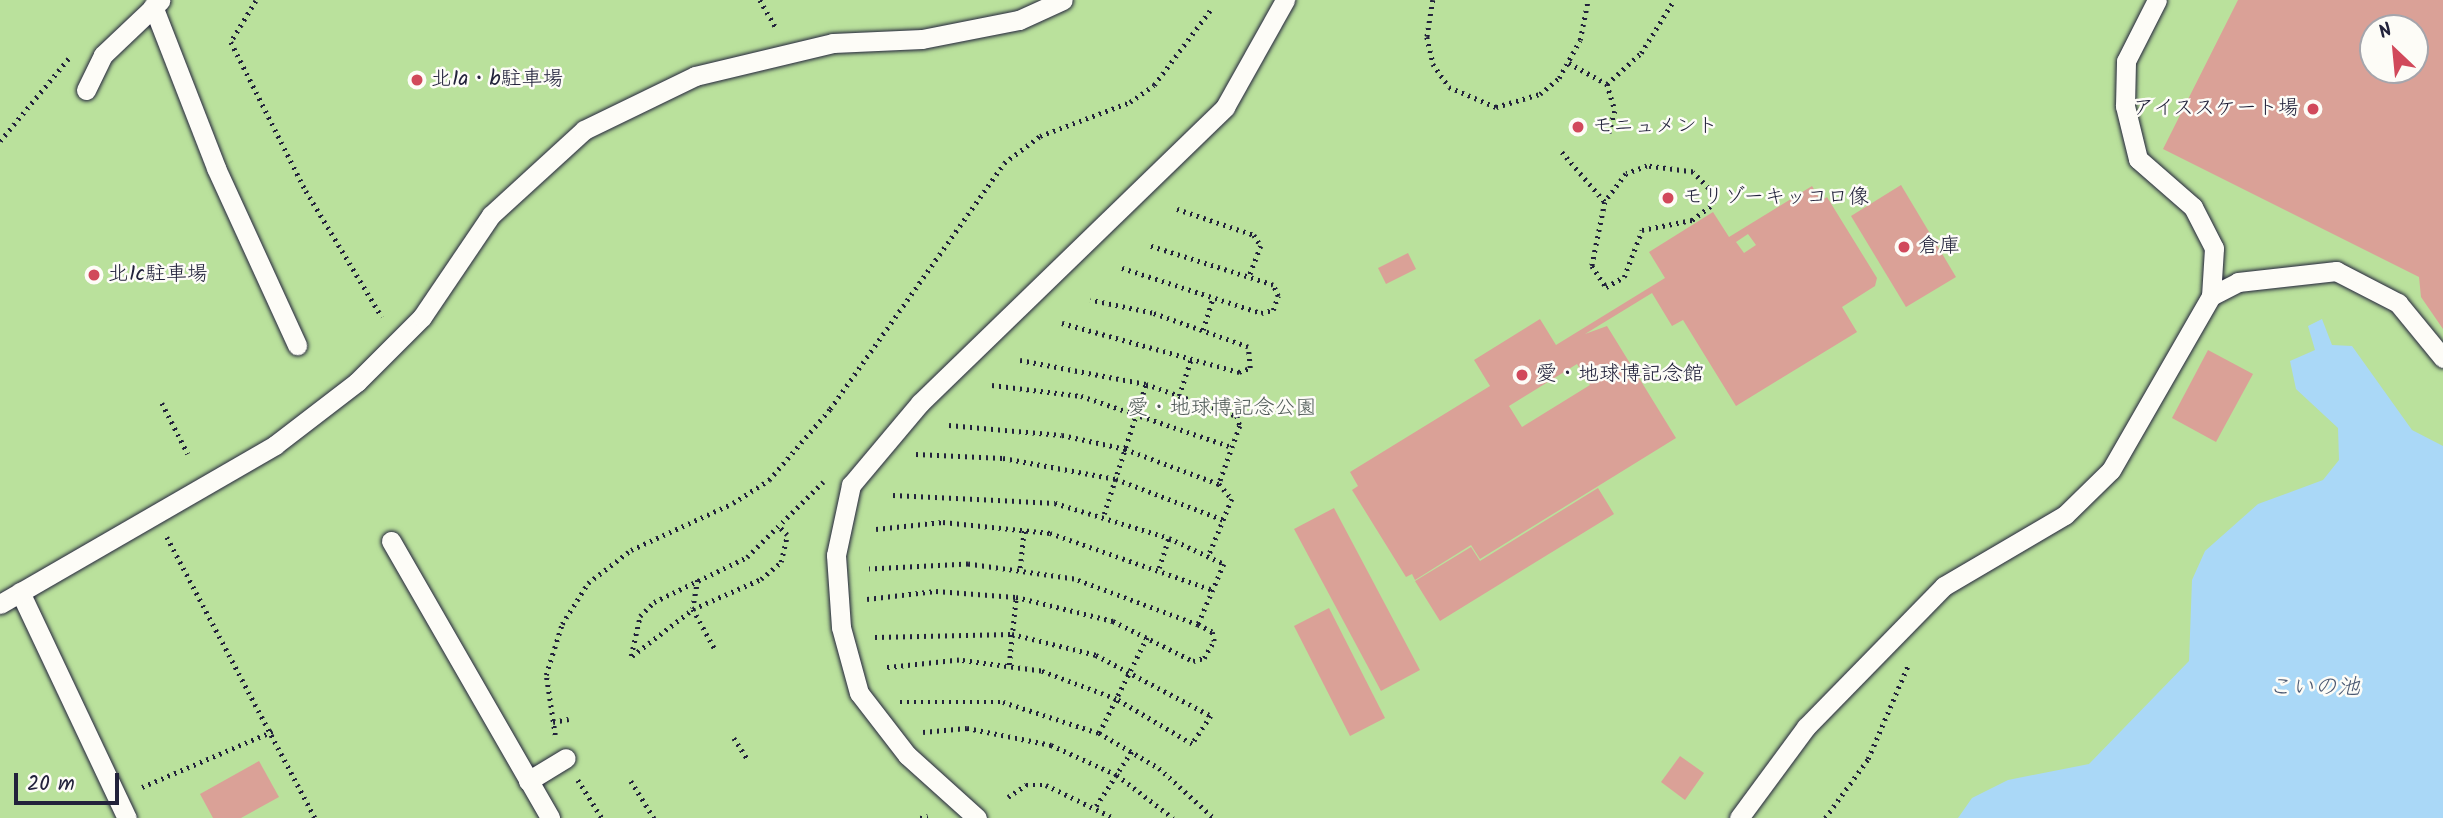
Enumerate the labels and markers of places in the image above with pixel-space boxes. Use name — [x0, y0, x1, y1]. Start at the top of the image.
place label: 北1a・b駐車場 — [431, 67, 563, 93]
marker: 北1a・b駐車場 — [409, 72, 425, 88]
place label: アイススケート場 — [2131, 96, 2299, 122]
marker: アイススケート場 — [2305, 101, 2321, 117]
place label: モニュメント — [1592, 114, 1718, 140]
marker: モニュメント — [1570, 119, 1586, 135]
place label: モリゾーキッコロ像 — [1682, 185, 1869, 211]
marker: モリゾーキッコロ像 — [1660, 190, 1676, 206]
place label: 倉庫 — [1918, 234, 1960, 260]
marker: 倉庫 — [1896, 239, 1912, 255]
place label: 北1c駐車場 — [108, 262, 208, 288]
marker: 北1c駐車場 — [86, 267, 102, 283]
place label: 愛・地球博記念館 — [1536, 362, 1704, 388]
marker: 愛・地球博記念館 — [1514, 367, 1530, 383]

